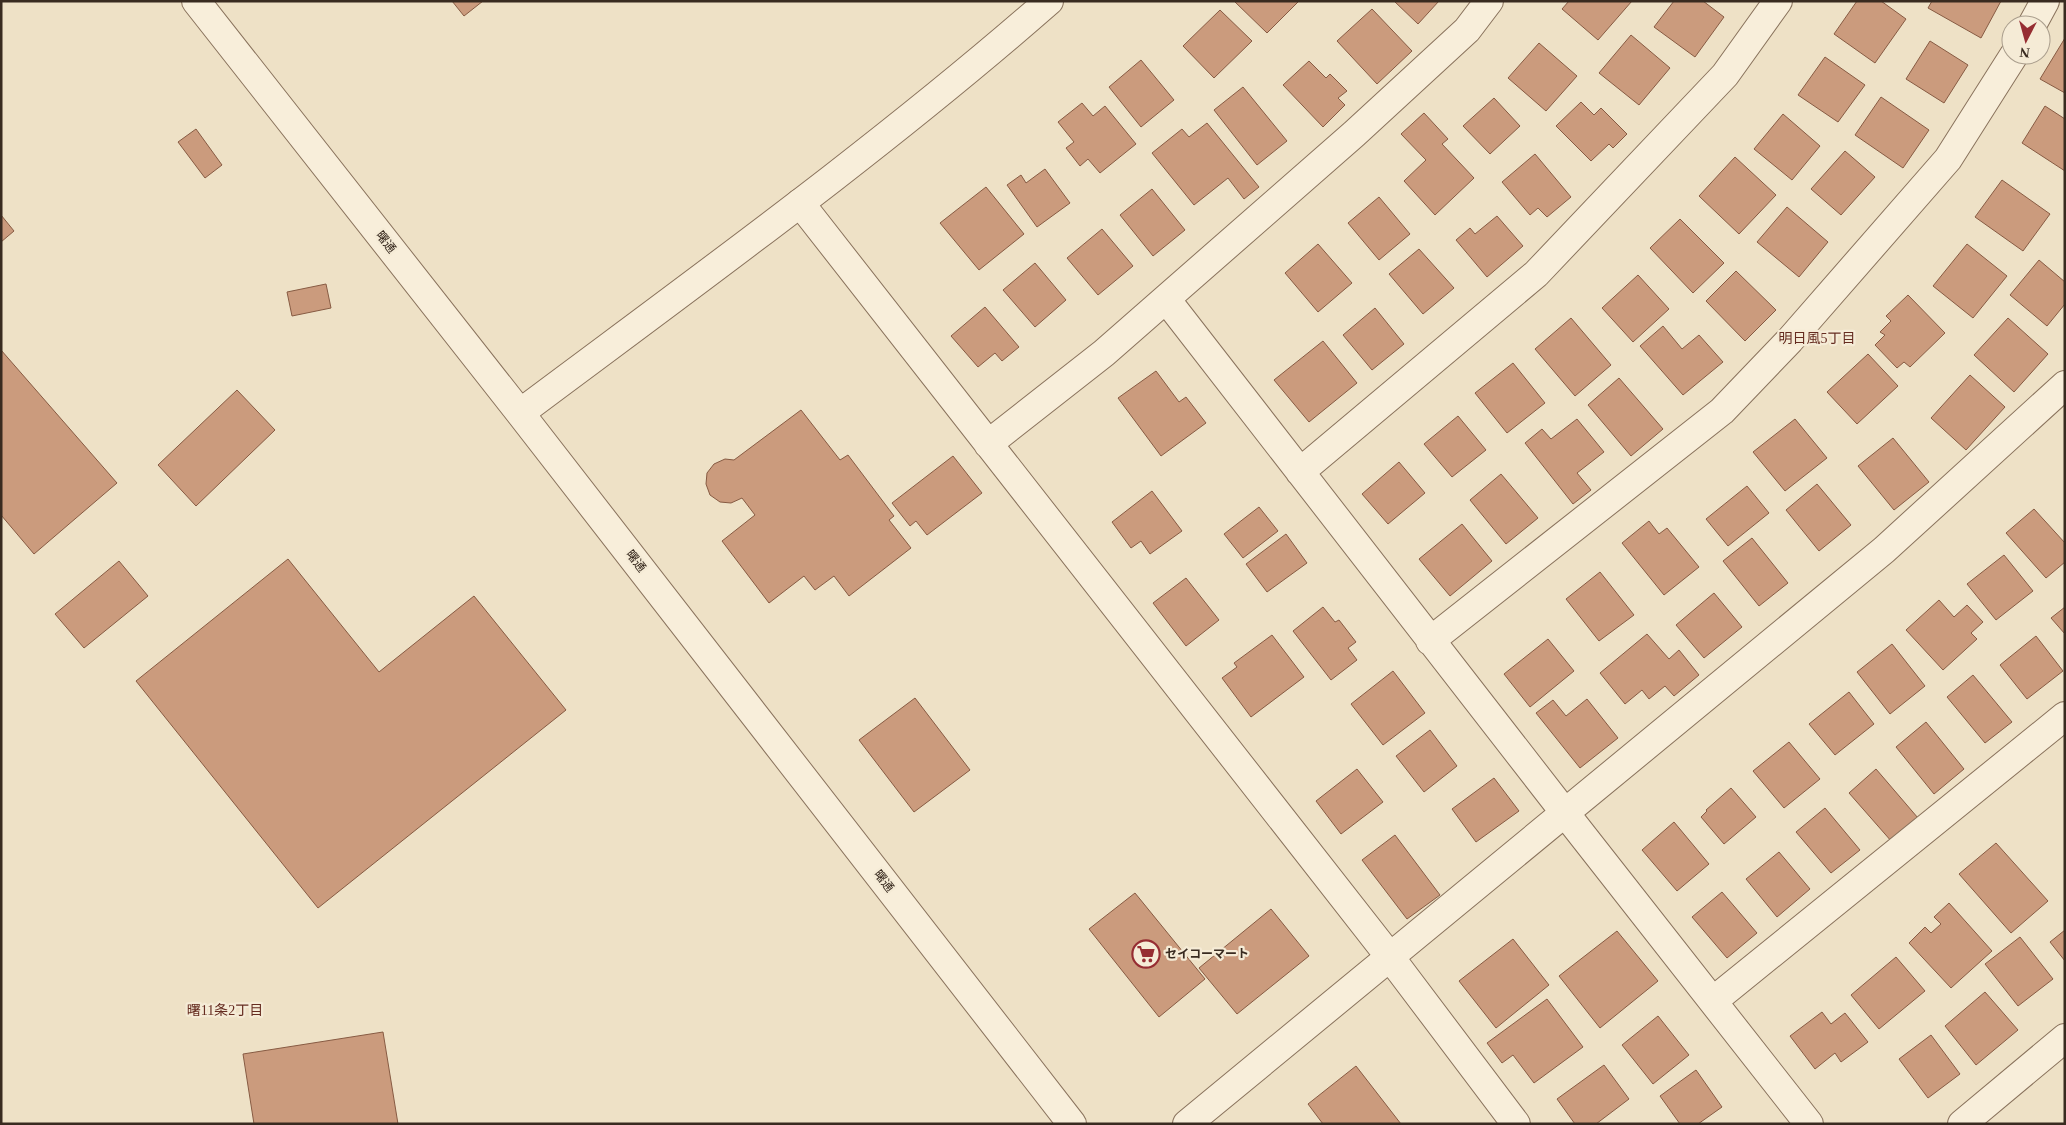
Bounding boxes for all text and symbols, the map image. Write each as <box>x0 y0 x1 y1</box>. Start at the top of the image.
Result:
north arrow <box>2001 15 2051 65</box>
text: N <box>2019 44 2031 60</box>
street label: 曙通 <box>373 228 399 256</box>
district label: 明日風5丁目 <box>1779 331 1856 346</box>
street label: 曙通 <box>623 547 649 575</box>
street label: 曙通 <box>871 867 897 895</box>
supermarket icon: セイコーマート <box>1131 939 1161 969</box>
place label: セイコーマート <box>1165 947 1249 961</box>
district label: 曙11条2丁目 <box>187 1003 263 1018</box>

